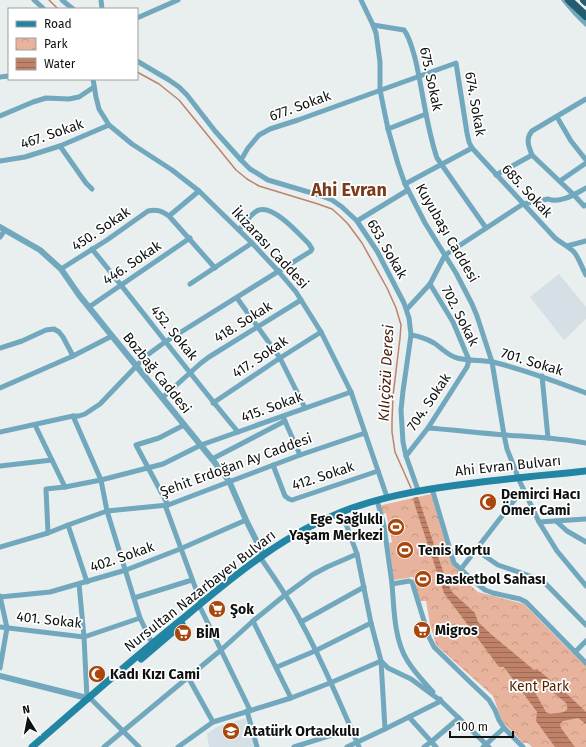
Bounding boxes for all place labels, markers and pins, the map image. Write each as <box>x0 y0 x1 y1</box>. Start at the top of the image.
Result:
place label: Demirci Hacı Ömer Cami <box>501 486 580 519</box>
mosque icon: Demirci Hacı Ömer Cami <box>478 492 498 512</box>
place label: Ege Sağlıklı Yaşam Merkezi <box>288 511 383 545</box>
sports icon: Ege Sağlıklı Yaşam Merkezi <box>386 517 406 537</box>
sports icon: Tenis Kortu <box>395 540 415 560</box>
place label: Tenis Kortu <box>418 542 490 559</box>
sports icon: Basketbol Sahası <box>413 569 433 589</box>
place label: Basketbol Sahası <box>436 571 546 588</box>
supermarket icon: Şok <box>207 599 227 619</box>
place label: Şok <box>230 601 254 619</box>
supermarket icon: Migros <box>412 620 432 640</box>
place label: Migros <box>435 622 478 639</box>
supermarket icon: BİM <box>173 623 193 643</box>
place label: BİM <box>196 624 220 642</box>
mosque icon: Kadı Kızı Cami <box>87 664 107 684</box>
place label: Kadı Kızı Cami <box>110 666 200 683</box>
school or university icon: Atatürk Ortaokulu <box>221 721 241 741</box>
place label: Atatürk Ortaokulu <box>243 723 359 740</box>

